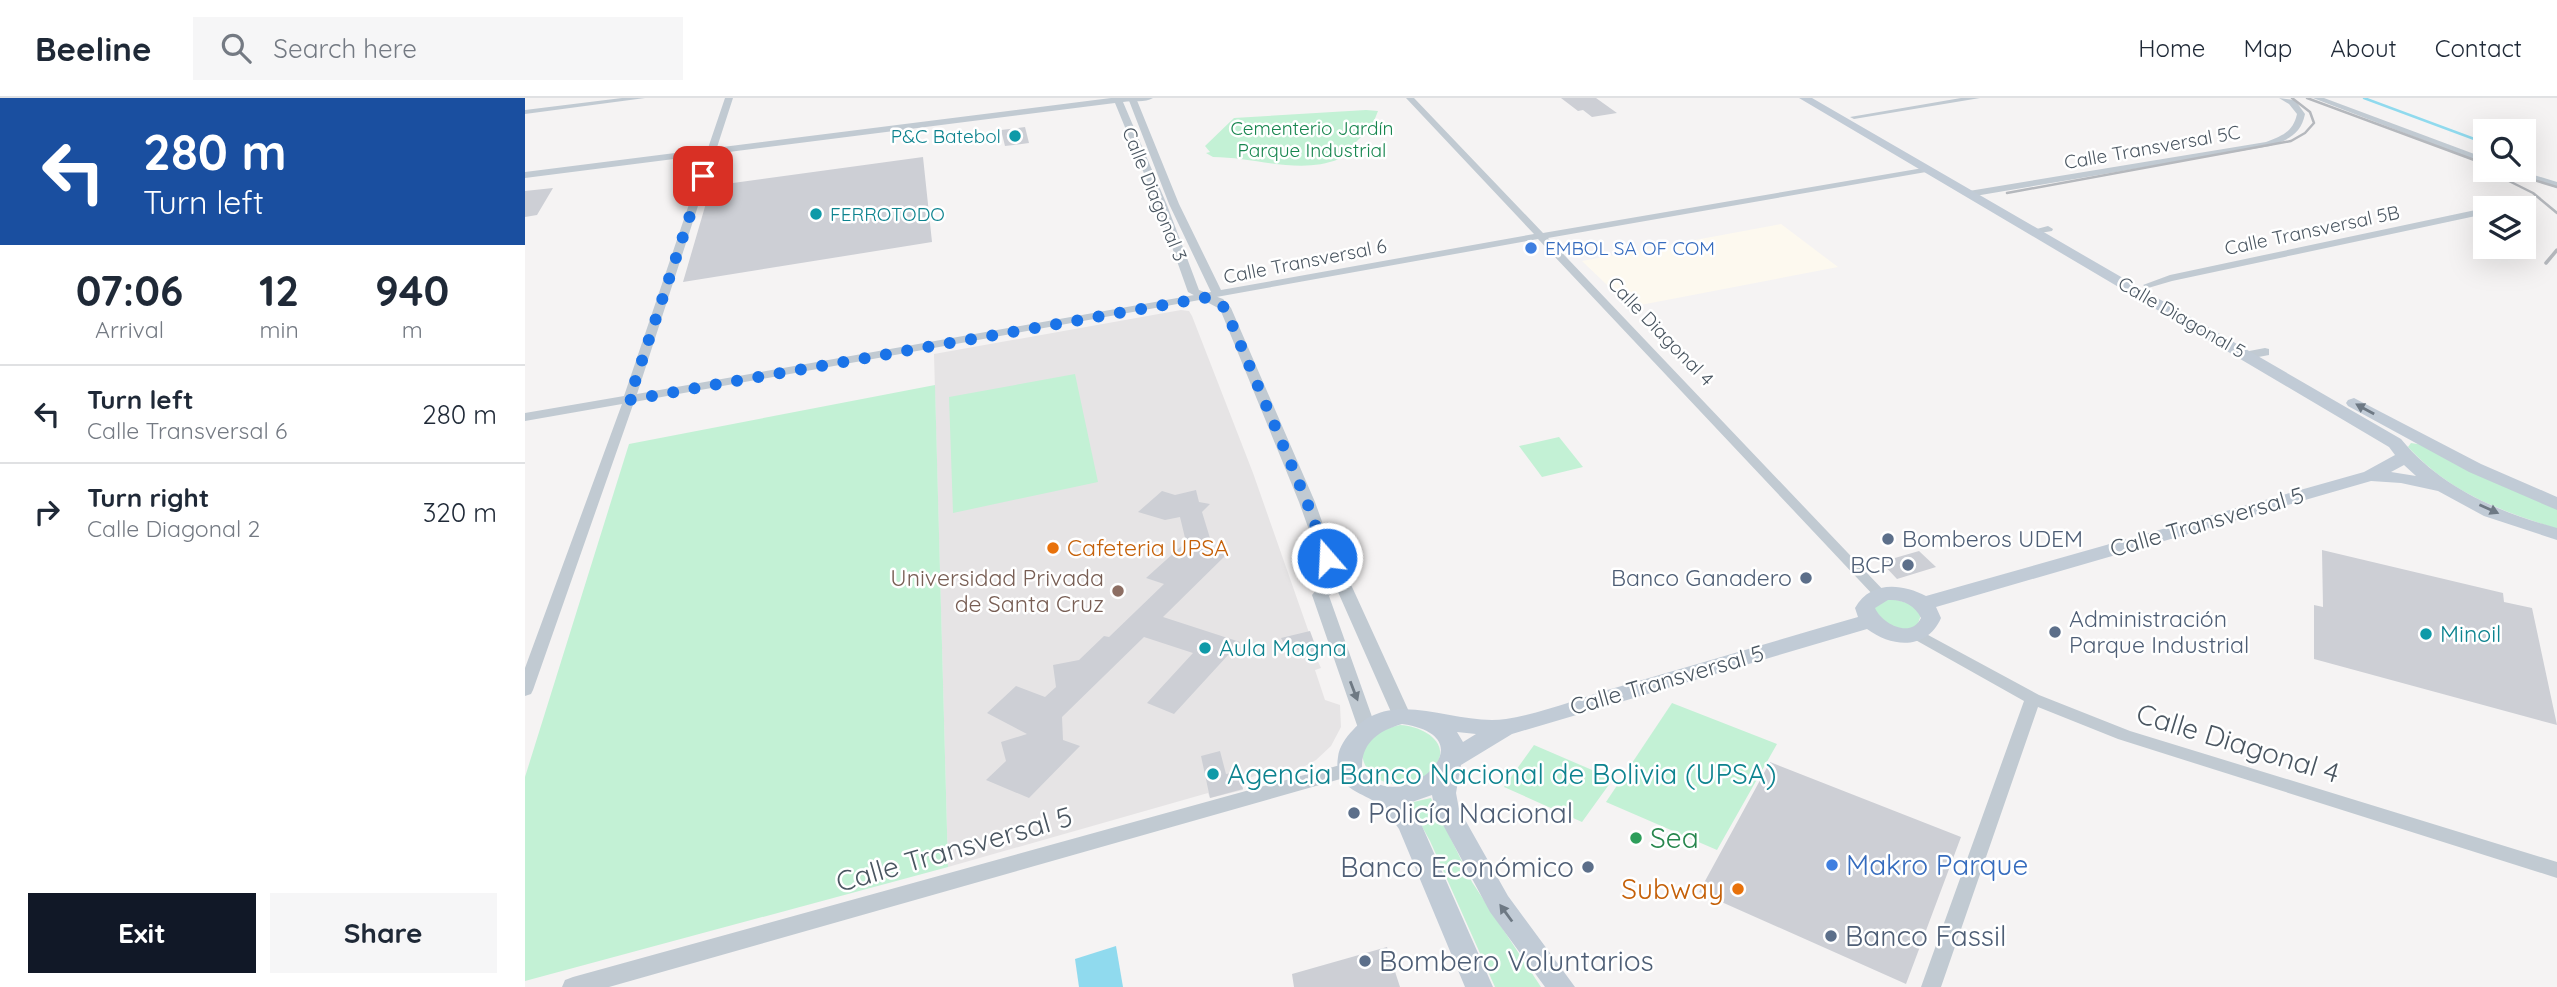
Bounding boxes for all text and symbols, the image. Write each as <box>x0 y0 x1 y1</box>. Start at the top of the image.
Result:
search box <box>193 17 683 80</box>
text: Beeline <box>35 28 151 69</box>
icon: search <box>217 29 255 67</box>
text: Search here <box>273 32 417 65</box>
text: Home <box>2138 33 2205 63</box>
text: Map <box>2243 33 2292 63</box>
text: About <box>2330 33 2397 63</box>
text: Contact <box>2435 33 2522 63</box>
park label: Cementerio Jardín Parque Industrial <box>1230 116 1394 162</box>
map controls <box>2473 119 2536 259</box>
button: search <box>2473 119 2536 182</box>
street label: Calle Transversal 5C <box>2062 120 2242 174</box>
text: 280 m <box>143 121 287 182</box>
street label: Calle Diagonal 3 <box>1117 123 1193 265</box>
place label: P&C Batebol <box>891 124 1001 148</box>
icon: left <box>28 126 119 217</box>
marker: P&C Batebol <box>1007 128 1023 144</box>
pin <box>673 146 733 206</box>
icon: arrive <box>684 157 722 195</box>
text: Turn left <box>143 182 264 222</box>
button: layers <box>2473 196 2536 259</box>
street label: Calle Transversal 5B <box>2222 200 2402 260</box>
place label: FERROTODO <box>830 202 945 226</box>
marker: FERROTODO <box>808 206 824 222</box>
street label: Calle Transversal 6 <box>1221 233 1389 289</box>
place label: EMBOL SA OF COM <box>1545 236 1715 260</box>
marker: EMBOL SA OF COM <box>1523 240 1539 256</box>
text: 07:06 <box>76 264 183 317</box>
text: 12 <box>259 264 299 317</box>
text: 940 <box>375 264 449 317</box>
street label: Calle Diagonal 4 <box>1603 271 1719 391</box>
street label: Calle Diagonal 5 <box>2114 271 2250 363</box>
text: Arrival <box>95 315 164 344</box>
text: min <box>260 315 299 344</box>
text: m <box>402 315 423 344</box>
text: Turn left <box>87 383 194 416</box>
icon: left <box>28 395 66 433</box>
text: 280 m <box>422 398 497 431</box>
one-way arrow <box>2355 403 2374 415</box>
text: Calle Transversal 6 <box>87 416 287 445</box>
street label: Calle Transversal 5 <box>2106 480 2307 563</box>
text: Turn right <box>87 481 209 514</box>
icon: right <box>28 493 66 531</box>
text: 320 m <box>423 496 497 529</box>
one-way arrow <box>2479 504 2500 515</box>
text: Calle Diagonal 2 <box>87 514 260 543</box>
position arrow <box>1290 521 1364 595</box>
place label: Bomberos UDEM <box>1902 524 2083 553</box>
marker: Bomberos UDEM <box>1880 531 1896 547</box>
place label: Cafeteria UPSA <box>1067 533 1229 562</box>
marker: Cafeteria UPSA <box>1045 540 1061 556</box>
place label: BCP <box>1850 550 1894 579</box>
marker: BCP <box>1900 557 1916 573</box>
place label: Universidad Privada de Santa Cruz <box>890 563 1104 618</box>
place label: Banco Ganadero <box>1611 563 1792 592</box>
marker: Banco Ganadero <box>1798 570 1814 586</box>
marker: Universidad Privada de Santa Cruz <box>1110 583 1126 599</box>
place label: Administración Parque Industrial <box>2069 604 2249 659</box>
place label: Minoil <box>2440 619 2501 648</box>
marker: Administración Parque Industrial <box>2047 624 2063 640</box>
marker: Minoil <box>2418 626 2434 642</box>
place label: Aula Magna <box>1219 633 1347 662</box>
street label: Calle Transversal 5 <box>1566 638 1767 721</box>
marker: Aula Magna <box>1197 640 1213 656</box>
one-way arrow <box>1348 681 1359 702</box>
street label: Calle Diagonal 4 <box>2133 695 2344 790</box>
place label: Agencia Banco Nacional de Bolivia (UPSA) <box>1227 756 1776 791</box>
marker: Agencia Banco Nacional de Bolivia (UPSA) <box>1205 766 1221 782</box>
place label: Policía Nacional <box>1368 795 1573 830</box>
street label: Calle Transversal 5 <box>832 798 1076 899</box>
marker: Policía Nacional <box>1346 805 1362 821</box>
place label: Sea <box>1650 820 1699 855</box>
marker: Sea <box>1628 830 1644 846</box>
place label: Makro Parque <box>1846 847 2028 882</box>
place label: Banco Económico <box>1340 849 1574 884</box>
marker: Makro Parque <box>1824 857 1840 873</box>
marker: Banco Económico <box>1580 859 1596 875</box>
place label: Subway <box>1621 871 1724 906</box>
marker: Subway <box>1730 881 1746 897</box>
button: Exit <box>28 893 256 973</box>
button: Share <box>270 893 497 973</box>
one-way arrow <box>1499 904 1513 922</box>
place label: Banco Fassil <box>1845 918 2006 953</box>
marker: Banco Fassil <box>1823 928 1839 944</box>
place label: Bombero Voluntarios <box>1379 943 1654 978</box>
marker: Bombero Voluntarios <box>1357 953 1373 969</box>

